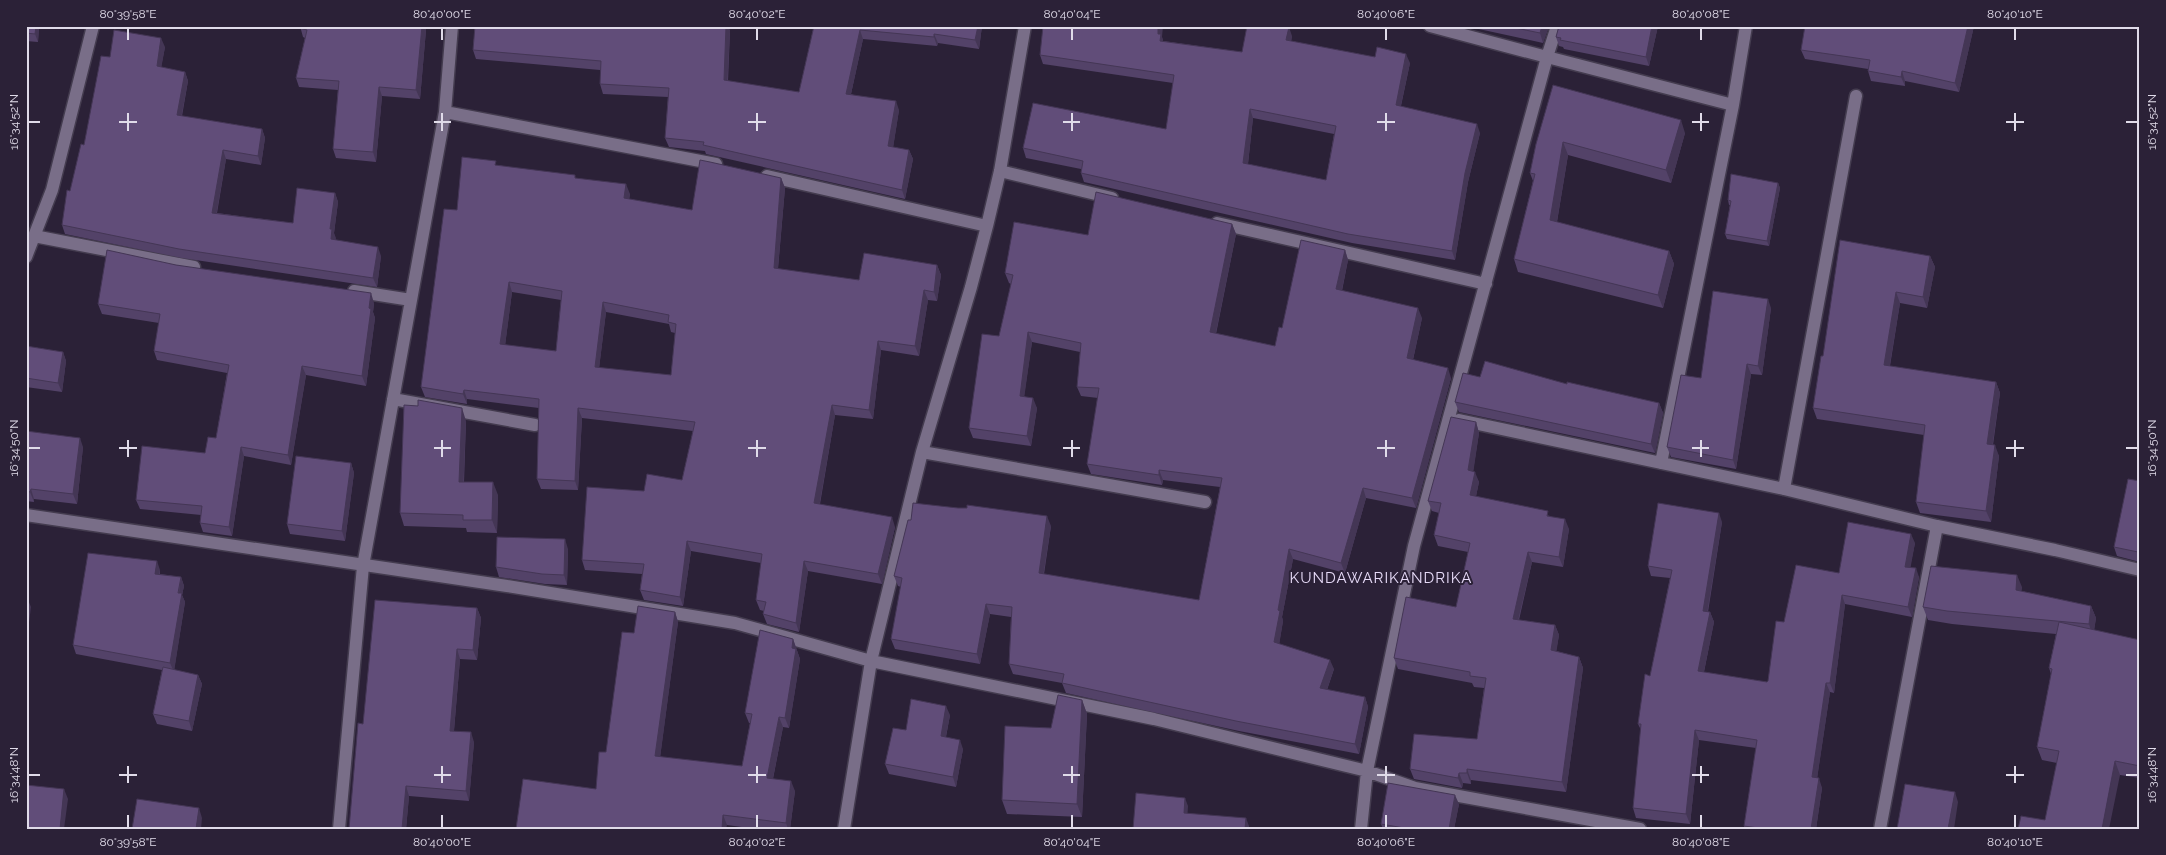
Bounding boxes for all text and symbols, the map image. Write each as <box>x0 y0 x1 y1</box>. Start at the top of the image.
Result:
text: 80°39'58"E <box>99 7 157 21</box>
text: 80°40'00"E <box>413 7 471 21</box>
text: 80°40'02"E <box>729 7 785 21</box>
text: 80°40'04"E <box>1043 7 1101 21</box>
text: 80°40'06"E <box>1357 7 1415 21</box>
text: 80°40'08"E <box>1672 7 1730 21</box>
text: 80°40'10"E <box>1987 7 2043 21</box>
text: 16°34'52"N <box>7 94 21 150</box>
text: 16°34'52"N <box>2145 94 2159 150</box>
text: 16°34'50"N <box>7 419 21 477</box>
text: 16°34'50"N <box>2145 419 2159 477</box>
district label: KUNDAWARIKANDRIKA <box>1290 569 1473 587</box>
text: 16°34'48"N <box>7 747 21 803</box>
text: 16°34'48"N <box>2145 747 2159 803</box>
text: 80°39'58"E <box>99 835 157 849</box>
text: 80°40'00"E <box>413 835 471 849</box>
text: 80°40'02"E <box>729 835 785 849</box>
text: 80°40'04"E <box>1043 835 1101 849</box>
text: 80°40'06"E <box>1357 835 1415 849</box>
text: 80°40'08"E <box>1672 835 1730 849</box>
text: 80°40'10"E <box>1987 835 2043 849</box>

